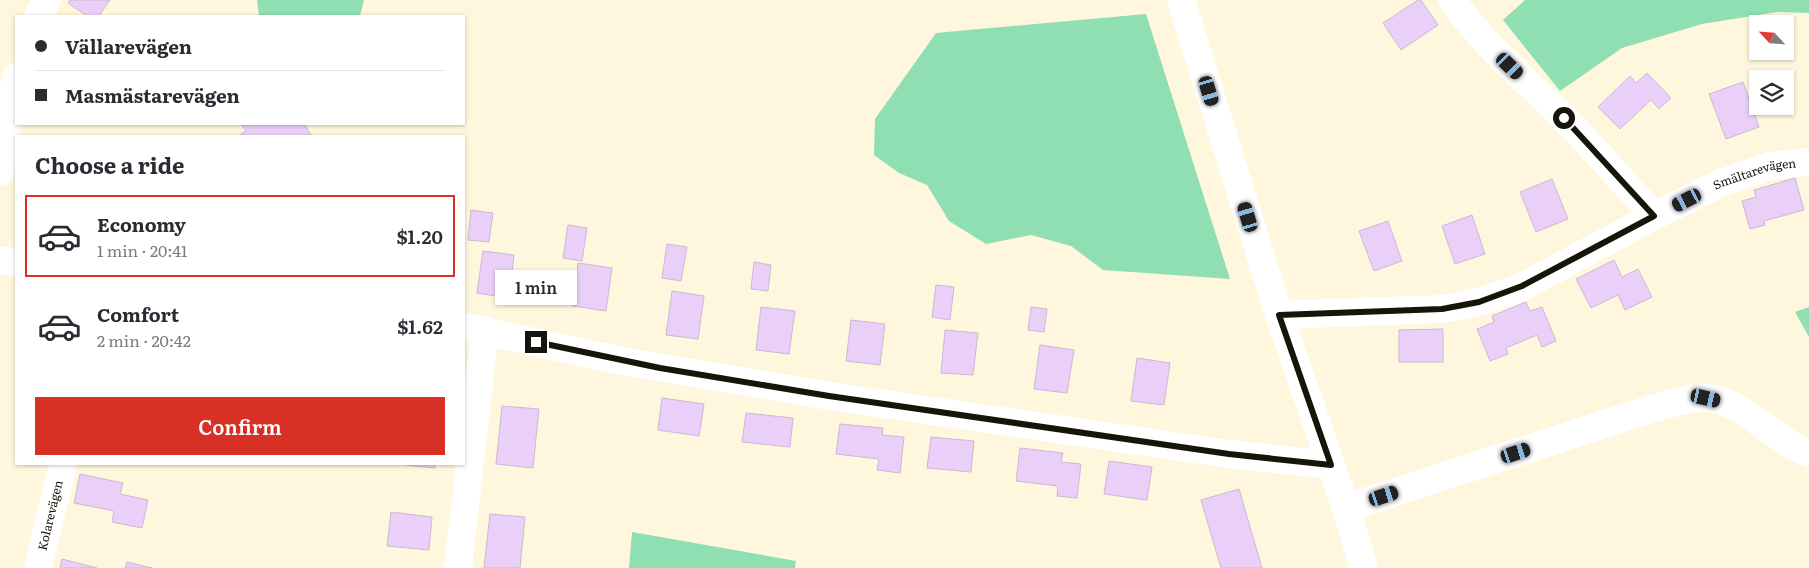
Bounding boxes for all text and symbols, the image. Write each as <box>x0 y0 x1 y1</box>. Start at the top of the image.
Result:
north arrow <box>1749 15 1794 60</box>
map controls <box>1749 15 1794 115</box>
text: Vällarevägen <box>65 32 192 60</box>
car <box>1494 50 1526 82</box>
button: layers <box>1749 70 1794 115</box>
car <box>1197 74 1220 108</box>
text: Masmästarevägen <box>65 81 240 109</box>
route start <box>1553 107 1575 129</box>
text: Choose a ride <box>35 148 184 181</box>
street label: Smältarevägen <box>1710 153 1797 194</box>
car <box>1670 187 1703 213</box>
car <box>1236 200 1259 234</box>
text: Economy <box>97 210 186 238</box>
icon: car <box>37 214 82 259</box>
text: $1.20 <box>396 222 443 250</box>
text: 1 min · 20:41 <box>97 238 188 262</box>
callout: 1 min <box>495 270 577 304</box>
text: 1 min <box>515 275 557 299</box>
text: Comfort <box>97 300 179 328</box>
icon: car <box>37 304 82 349</box>
text: $1.62 <box>397 312 443 340</box>
text: 2 min · 20:42 <box>97 328 191 352</box>
route end <box>525 331 547 353</box>
car <box>1689 387 1722 409</box>
button: Confirm <box>35 397 445 455</box>
car <box>1499 441 1532 465</box>
street label: Kolarevägen <box>33 478 67 552</box>
car <box>1367 484 1400 508</box>

